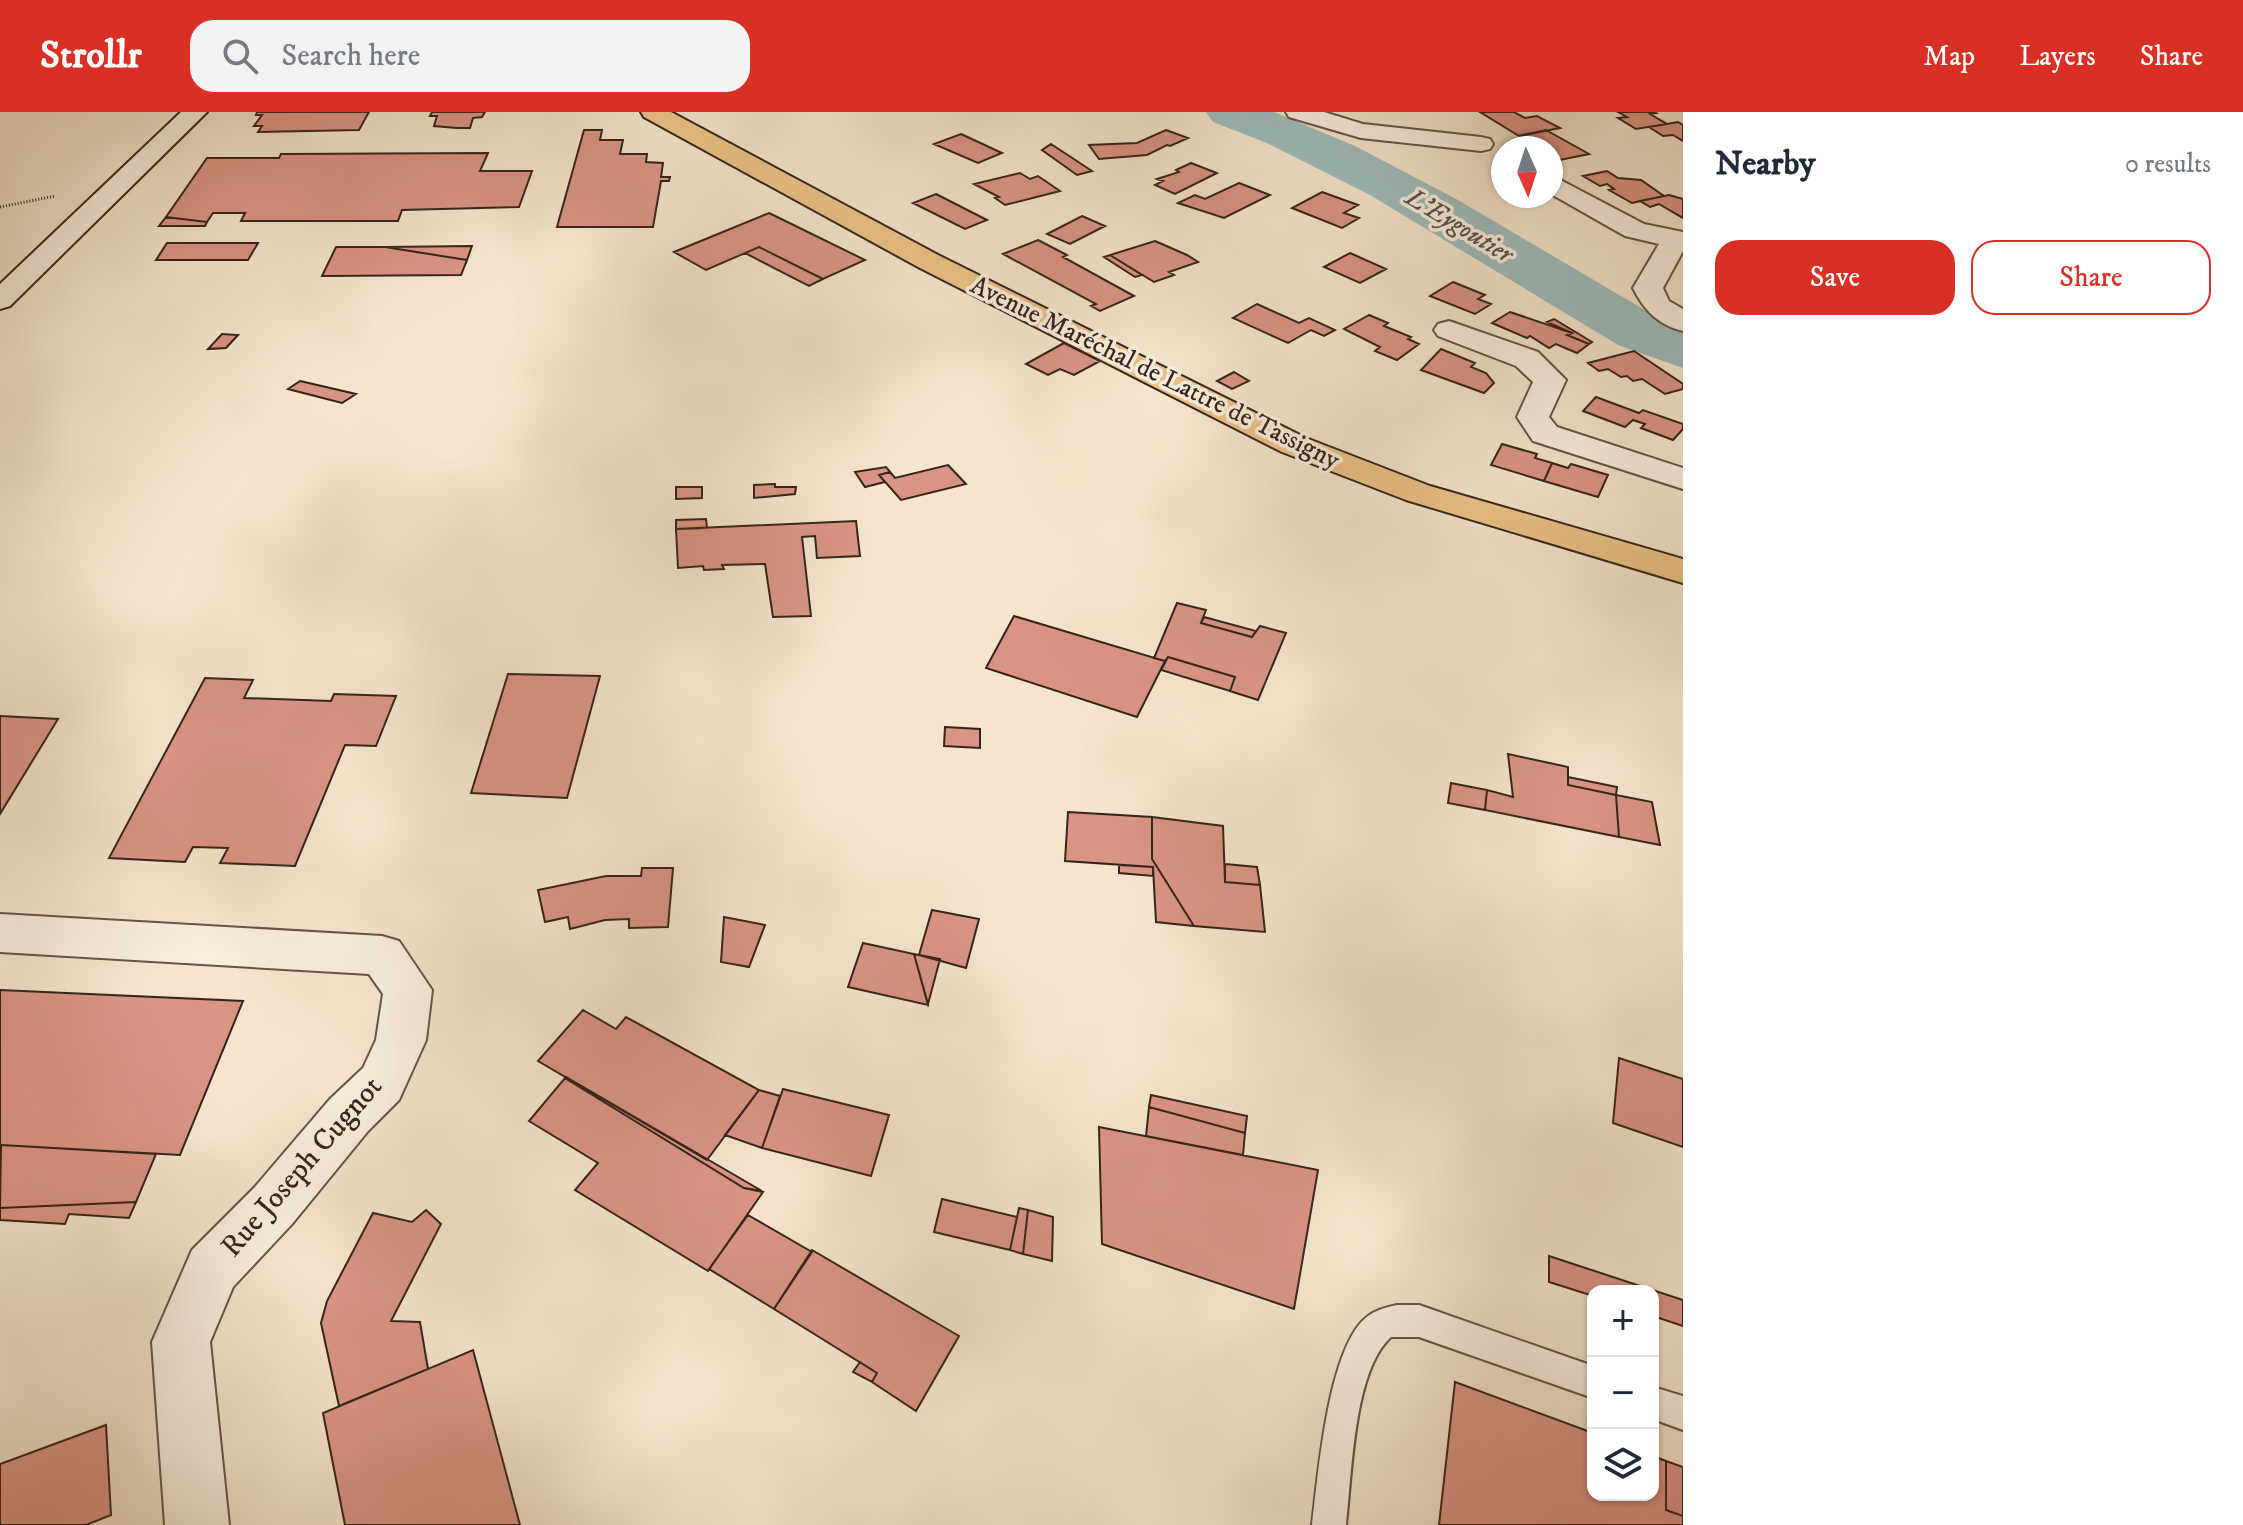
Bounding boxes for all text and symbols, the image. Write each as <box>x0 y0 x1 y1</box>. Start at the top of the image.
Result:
search box <box>190 20 750 92</box>
text: Strollr <box>40 32 142 80</box>
icon: search <box>218 34 262 78</box>
text: Search here <box>282 38 420 75</box>
text: Map <box>1924 39 1975 74</box>
text: Layers <box>2019 39 2096 74</box>
text: Share <box>2140 39 2203 74</box>
north arrow <box>1491 136 1563 208</box>
text: Nearby <box>1715 143 1816 185</box>
text: 0 results <box>2125 148 2211 181</box>
water label: L'Eygoutier <box>1398 180 1520 272</box>
button: Save <box>1715 240 1955 315</box>
button: Share <box>1971 240 2211 315</box>
street label: Avenue Maréchal de Lattre de Tassigny <box>965 269 1346 477</box>
street label: Rue Joseph Cugnot <box>213 1069 391 1265</box>
map controls <box>1587 1285 1659 1501</box>
button: + <box>1587 1285 1659 1357</box>
button: − <box>1587 1357 1659 1429</box>
button: layers <box>1587 1429 1659 1501</box>

